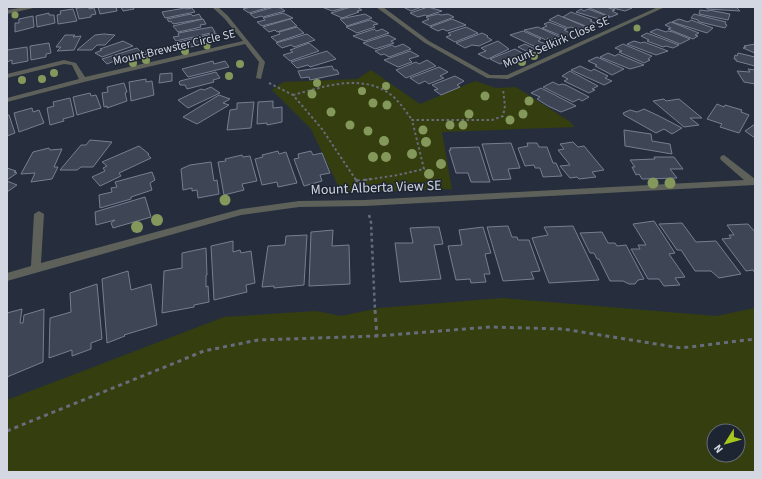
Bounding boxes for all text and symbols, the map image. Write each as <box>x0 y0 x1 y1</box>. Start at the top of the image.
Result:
street label: Mount Selkirk Close SE <box>500 12 612 73</box>
street label: Mount Brewster Circle SE <box>111 25 237 70</box>
street label: Mount Alberta View SE <box>310 176 442 200</box>
north arrow <box>706 423 746 463</box>
text: N <box>710 441 727 456</box>

